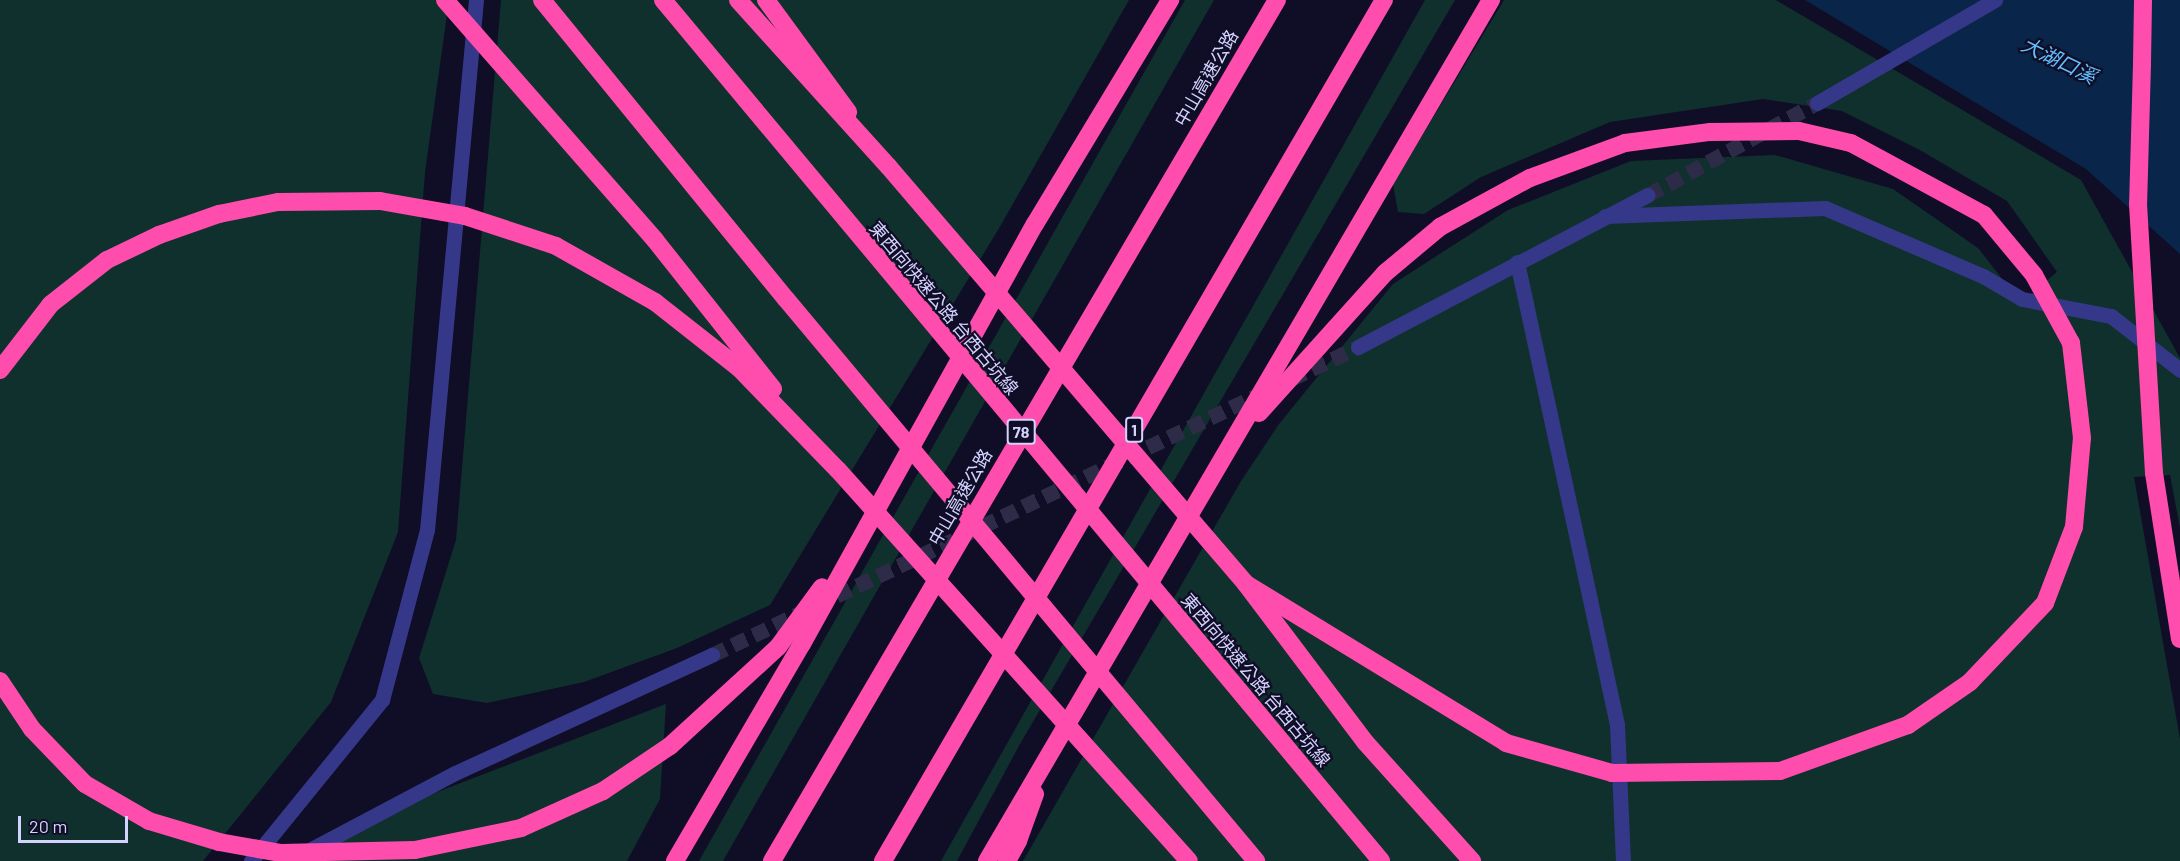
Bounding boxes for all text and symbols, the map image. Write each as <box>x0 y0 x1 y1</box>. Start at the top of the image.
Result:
street label: 中山高速公路 <box>1170 26 1242 130</box>
water label: 大湖口溪 <box>2018 32 2100 88</box>
street label: 東西向快速公路 台西古坑線 <box>865 217 1023 399</box>
road number: 1 <box>1125 417 1143 443</box>
road number: 78 <box>1006 419 1036 445</box>
street label: 中山高速公路 <box>924 445 996 549</box>
street label: 東西向快速公路 台西古坑線 <box>1177 589 1335 771</box>
scale bar <box>21 804 130 842</box>
text: 20 m <box>29 815 67 837</box>

